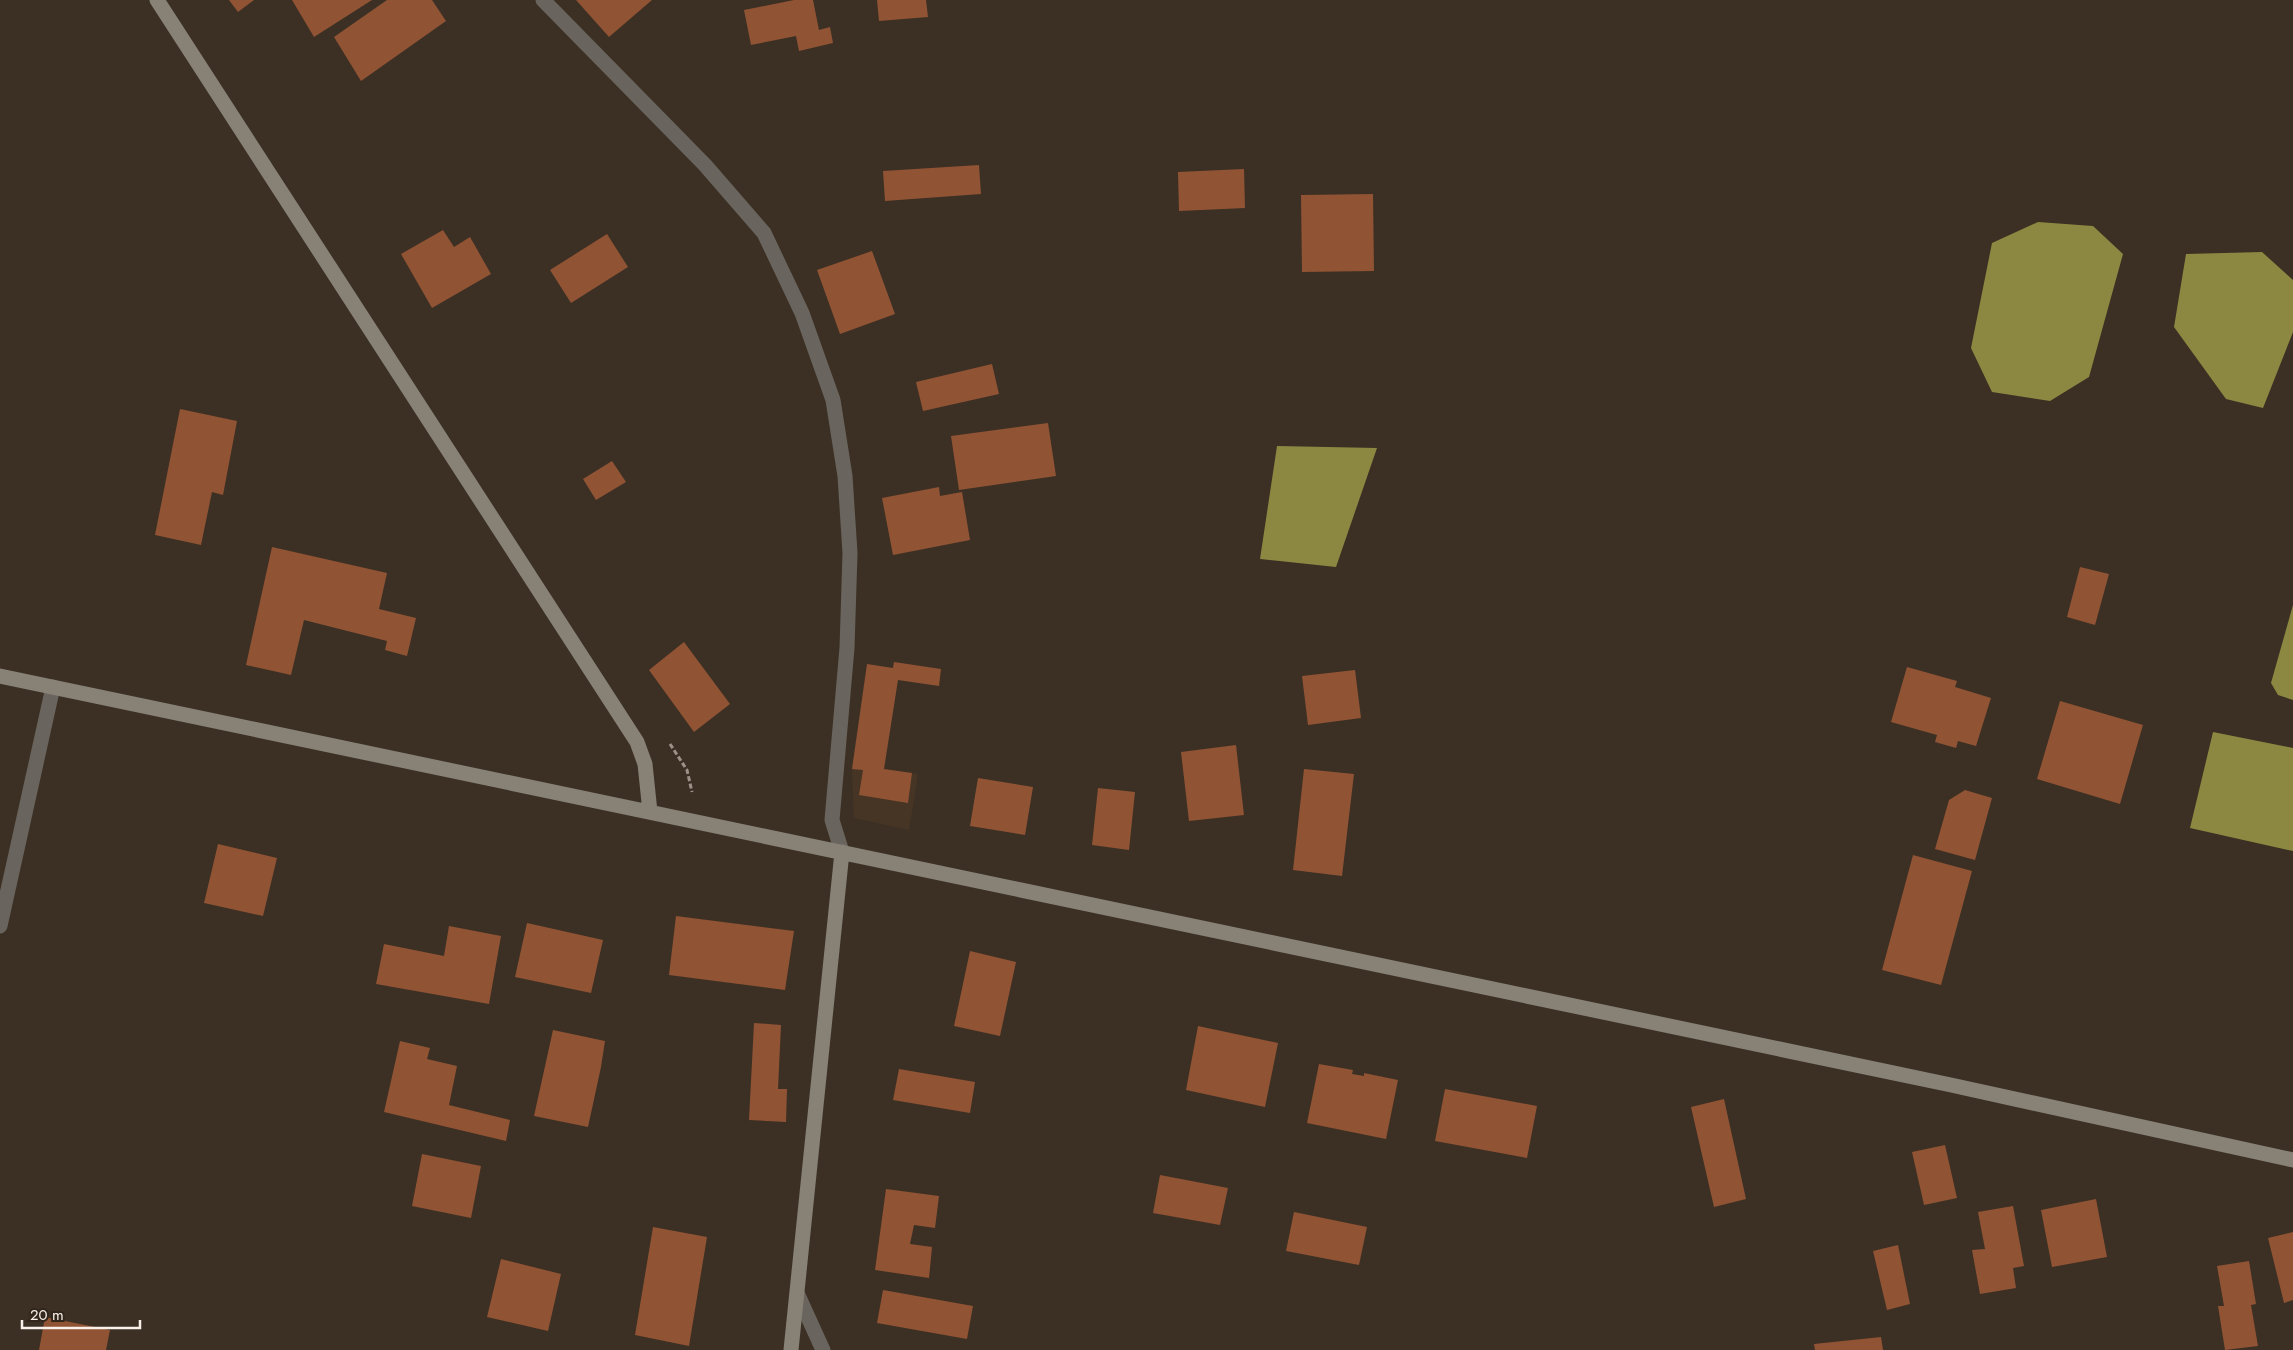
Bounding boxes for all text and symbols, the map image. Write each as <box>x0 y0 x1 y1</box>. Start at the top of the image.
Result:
scale bar <box>22 1298 140 1330</box>
text: 20 m <box>30 1304 64 1326</box>

